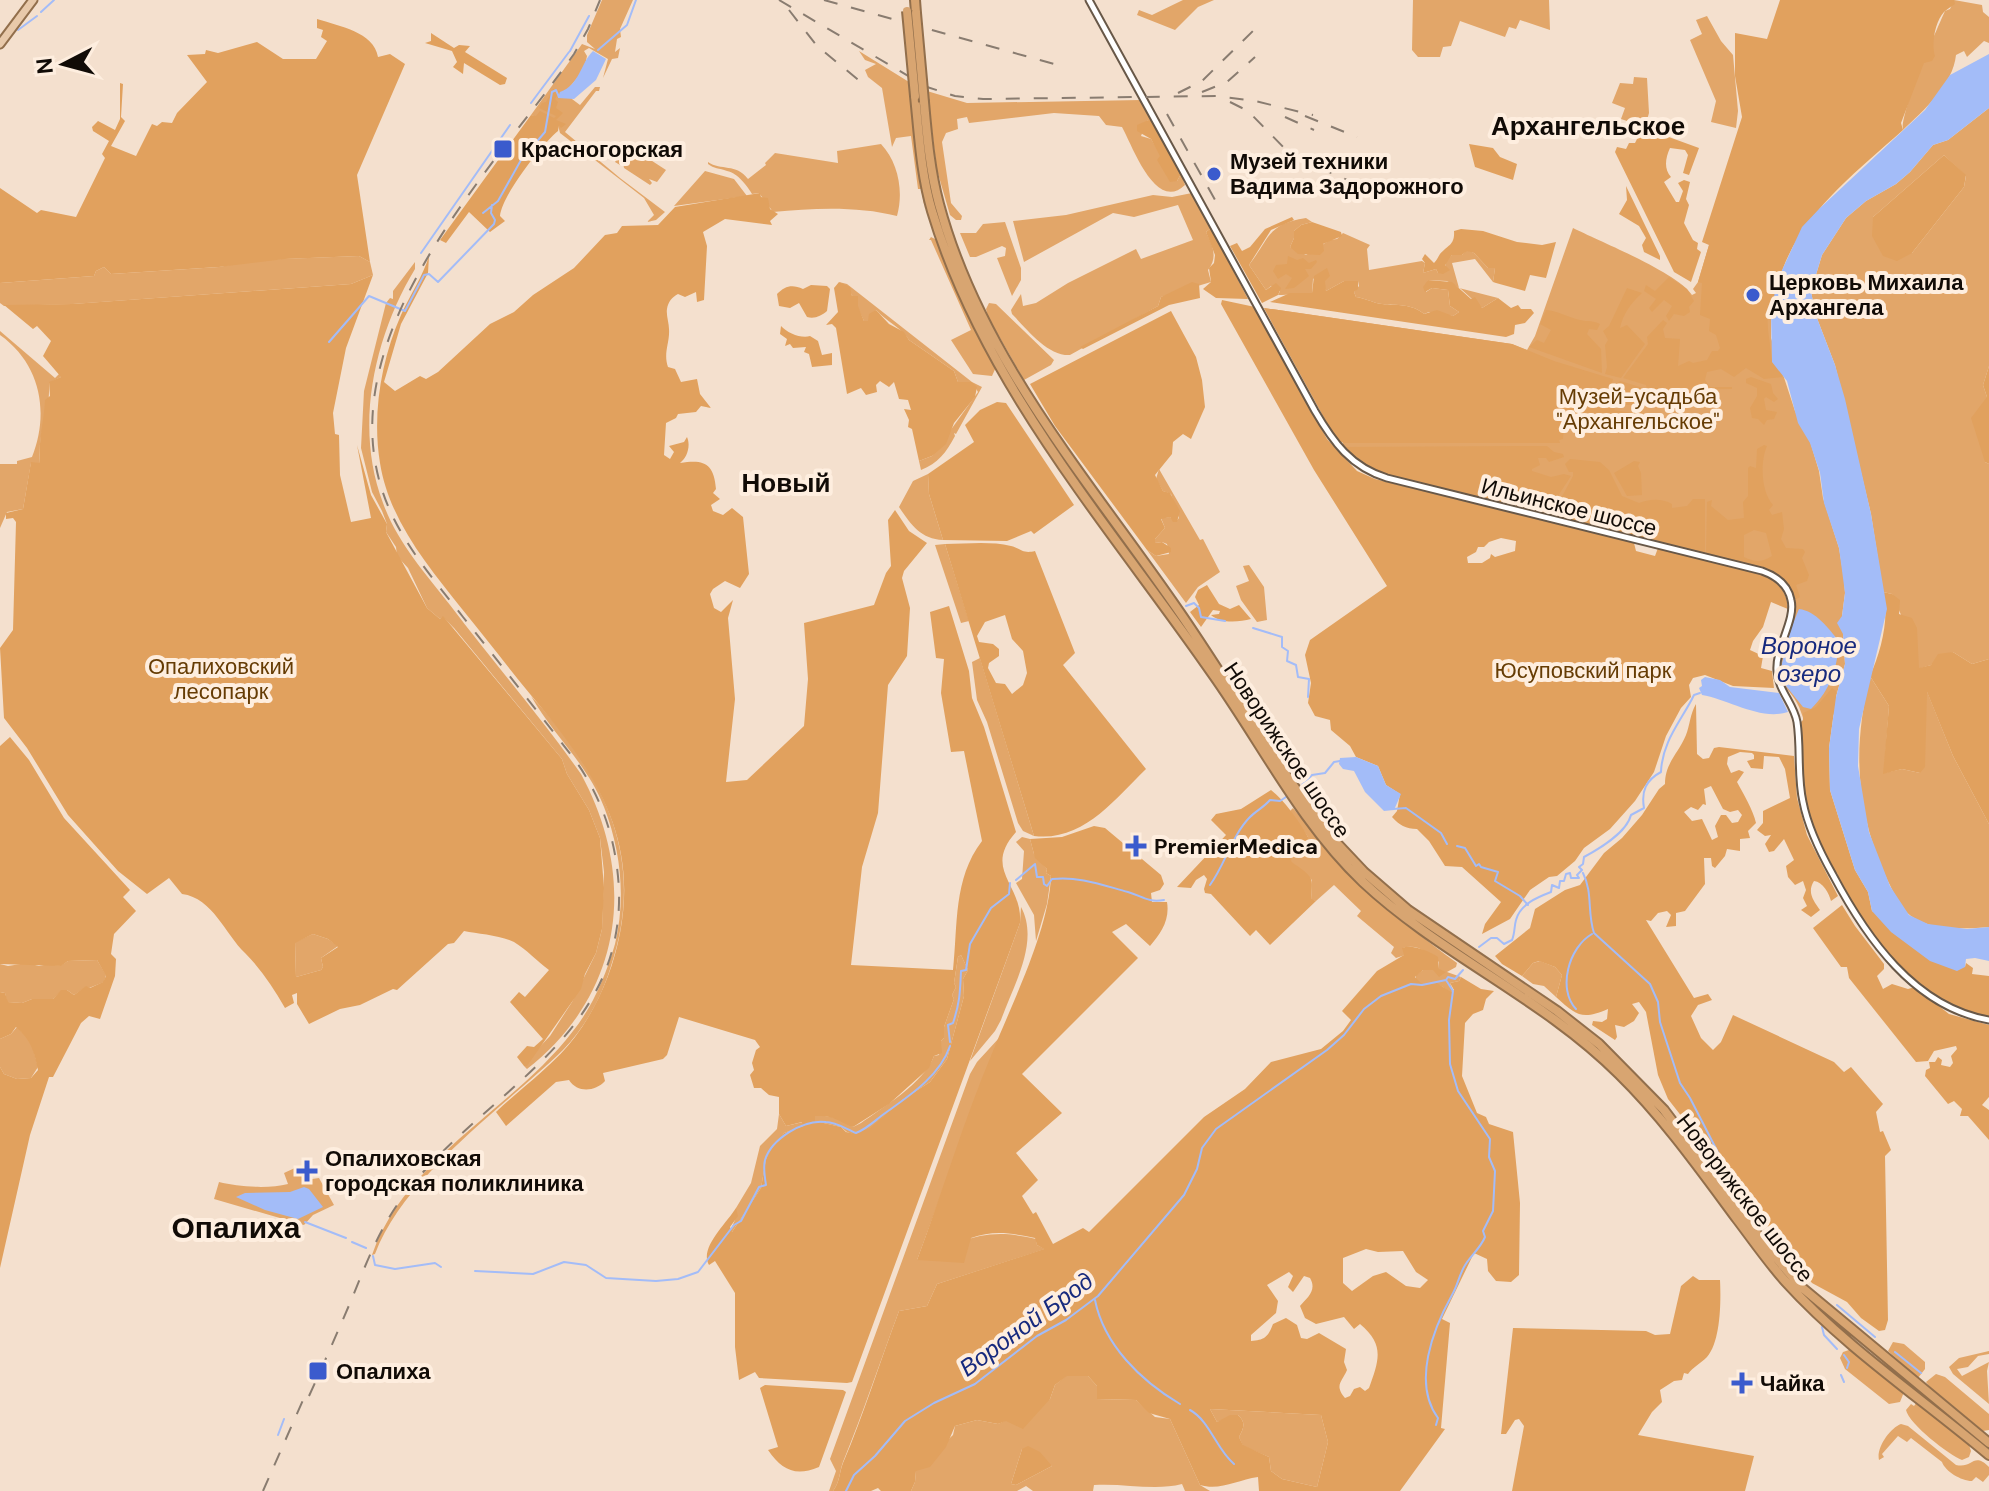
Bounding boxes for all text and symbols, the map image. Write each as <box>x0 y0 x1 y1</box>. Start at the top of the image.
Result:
north arrow <box>24 24 104 104</box>
text: N <box>29 57 60 76</box>
district label: Архангельское <box>1491 109 1685 143</box>
place label: Красногорская <box>521 135 683 164</box>
marker: Красногорская <box>492 138 514 160</box>
place label: Музей техники Вадима Задорожного <box>1230 147 1464 201</box>
marker: Музей техники Вадима Задорожного <box>1205 165 1223 183</box>
place label: Церковь Михаила Архангела <box>1769 268 1964 322</box>
marker: Церковь Михаила Архангела <box>1744 286 1762 304</box>
park label: Музей-усадьба "Архангельское" <box>1556 382 1720 436</box>
district label: Новый <box>742 466 830 500</box>
street label: Ильинское шоссе <box>1478 471 1660 543</box>
water label: Вороное озеро <box>1761 630 1857 689</box>
park label: Опалиховский лесопарк <box>148 652 294 706</box>
street label: Новорижское шоссе <box>1217 656 1357 844</box>
park label: Юсуповский парк <box>1495 656 1672 685</box>
place label: PremierMedica <box>1154 832 1318 861</box>
marker: PremierMedica <box>1125 835 1147 857</box>
street label: Новорижское шоссе <box>1670 1108 1820 1288</box>
place label: Опалиховская городская поликлиника <box>325 1144 584 1198</box>
marker: Опалиховская городская поликлиника <box>296 1160 318 1182</box>
district label: Опалиха <box>171 1208 301 1247</box>
water label: Вороной Брод <box>953 1265 1099 1383</box>
place label: Опалиха <box>336 1357 431 1386</box>
marker: Опалиха <box>307 1360 329 1382</box>
place label: Чайка <box>1760 1369 1825 1398</box>
marker: Чайка <box>1731 1372 1753 1394</box>

